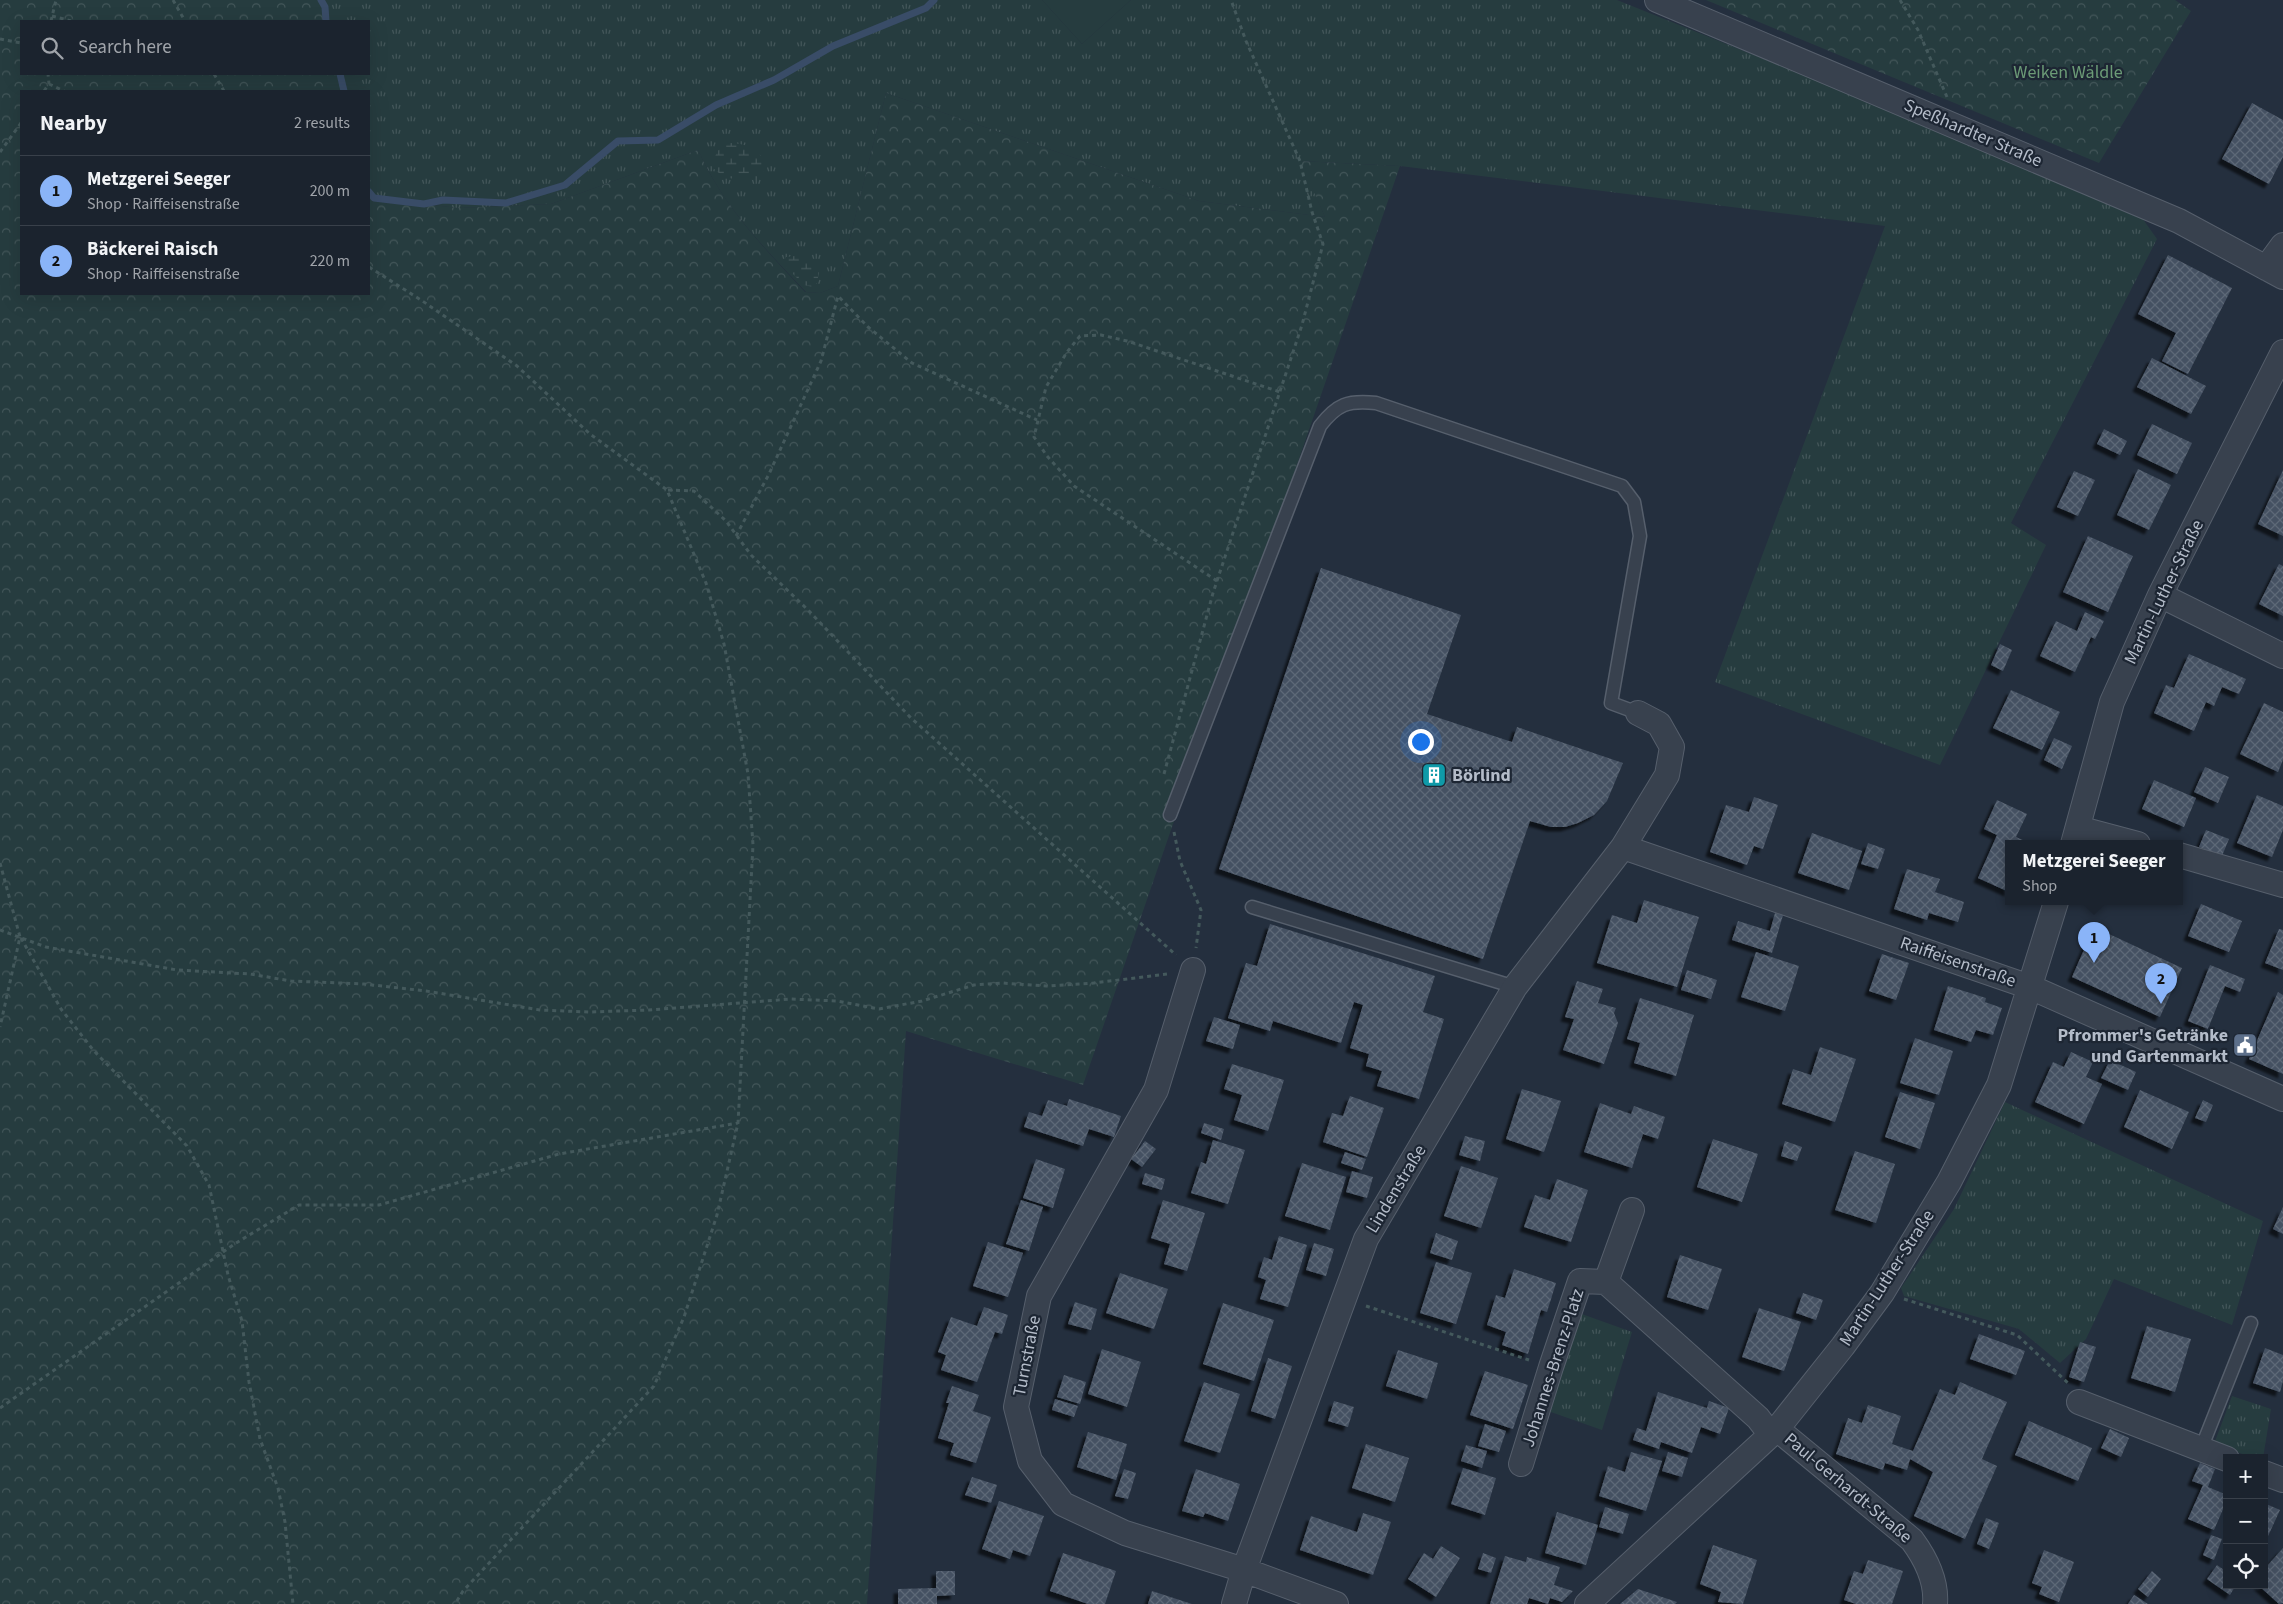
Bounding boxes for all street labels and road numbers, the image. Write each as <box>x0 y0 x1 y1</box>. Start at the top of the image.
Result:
street label: Speßhardter Straße <box>1900 93 2046 173</box>
street label: Martin-Luther-Straße <box>2118 515 2210 669</box>
street label: Raiffeisenstraße <box>1897 930 2019 994</box>
street label: Lindenstraße <box>1360 1140 1432 1238</box>
street label: Martin-Luther-Straße <box>1833 1205 1941 1351</box>
street label: Johannes-Brenz-Platz <box>1516 1285 1590 1450</box>
street label: Turnstraße <box>1007 1313 1047 1399</box>
street label: Paul-Gerhardt-Straße <box>1779 1427 1917 1549</box>

